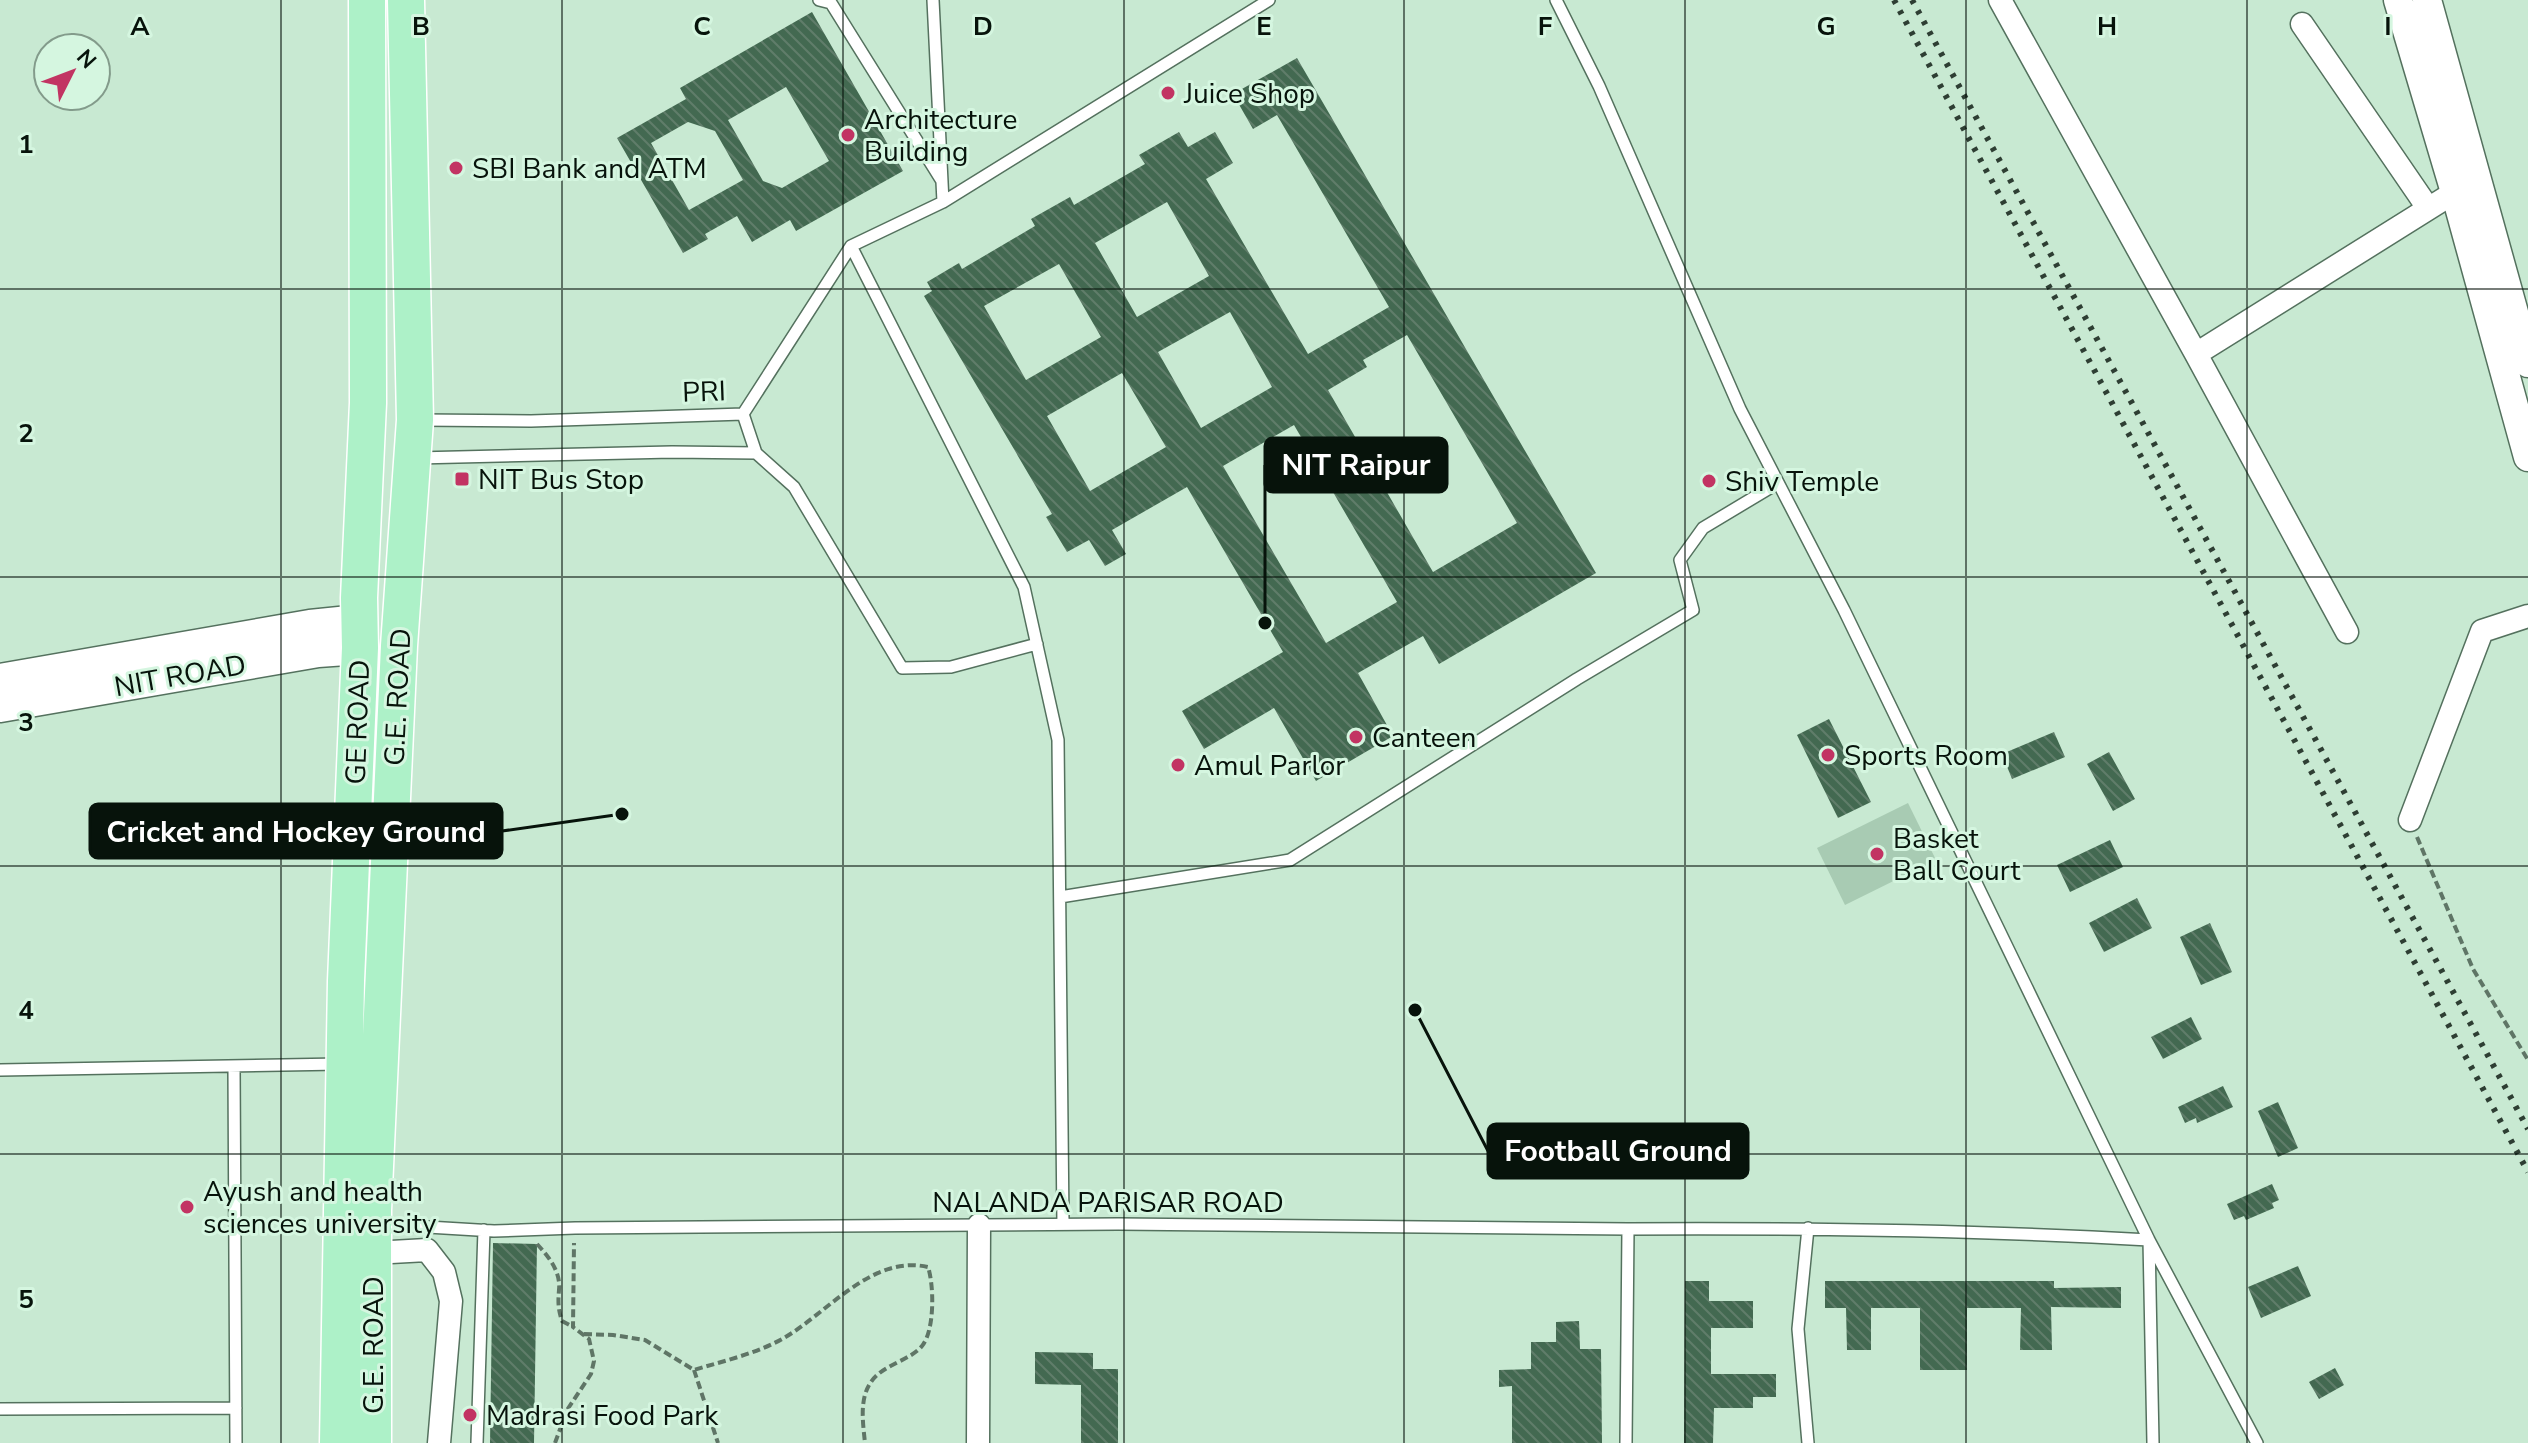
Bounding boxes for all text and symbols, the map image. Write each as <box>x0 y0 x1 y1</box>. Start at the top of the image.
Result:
text: A <box>130 9 150 44</box>
text: B <box>412 9 430 44</box>
text: C <box>693 9 711 44</box>
text: D <box>973 9 993 44</box>
text: E <box>1256 9 1272 44</box>
text: F <box>1538 9 1552 44</box>
text: G <box>1816 9 1836 44</box>
text: H <box>2097 9 2117 44</box>
text: I <box>2384 9 2392 44</box>
north arrow <box>32 32 112 112</box>
text: N <box>69 43 103 75</box>
place label: Juice Shop <box>1183 75 1315 113</box>
marker: Juice Shop <box>1159 84 1177 102</box>
place label: Architecture Building <box>864 101 1017 171</box>
marker: Architecture Building <box>839 126 857 144</box>
text: 1 <box>18 127 34 162</box>
place label: SBI Bank and ATM <box>472 150 707 188</box>
marker: SBI Bank and ATM <box>447 159 465 177</box>
street label: PRI <box>682 372 726 412</box>
text: 2 <box>18 416 34 451</box>
callout: NIT Raipur <box>1265 438 1447 492</box>
text: NIT Raipur <box>1281 445 1431 486</box>
place label: NIT Bus Stop <box>478 461 644 499</box>
place label: Shiv Temple <box>1725 463 1879 501</box>
marker: NIT Bus Stop <box>453 470 471 488</box>
marker: Shiv Temple <box>1700 472 1718 490</box>
street label: G.E. ROAD <box>375 627 421 767</box>
street label: NIT ROAD <box>111 646 249 706</box>
street label: GE ROAD <box>337 659 379 785</box>
text: 3 <box>18 705 34 740</box>
place label: Canteen <box>1372 719 1477 757</box>
marker: Canteen <box>1347 728 1365 746</box>
place label: Sports Room <box>1844 737 2008 775</box>
marker: Sports Room <box>1819 746 1837 764</box>
place label: Amul Parlor <box>1194 747 1345 785</box>
marker: Amul Parlor <box>1169 756 1187 774</box>
callout: Cricket and Hockey Ground <box>90 804 502 858</box>
text: Cricket and Hockey Ground <box>106 812 486 853</box>
place label: Basket Ball Court <box>1893 820 2020 890</box>
marker: Basket Ball Court <box>1868 845 1886 863</box>
text: 4 <box>18 993 34 1028</box>
callout: Football Ground <box>1488 1124 1748 1178</box>
text: Football Ground <box>1504 1131 1732 1172</box>
place label: Ayush and health sciences university <box>203 1173 437 1243</box>
street label: NALANDA PARISAR ROAD <box>932 1184 1284 1222</box>
marker: Ayush and health sciences university <box>178 1198 196 1216</box>
street label: G.E. ROAD <box>355 1276 393 1414</box>
text: 5 <box>18 1282 34 1317</box>
place label: Madrasi Food Park <box>486 1397 719 1435</box>
marker: Madrasi Food Park <box>461 1406 479 1424</box>

